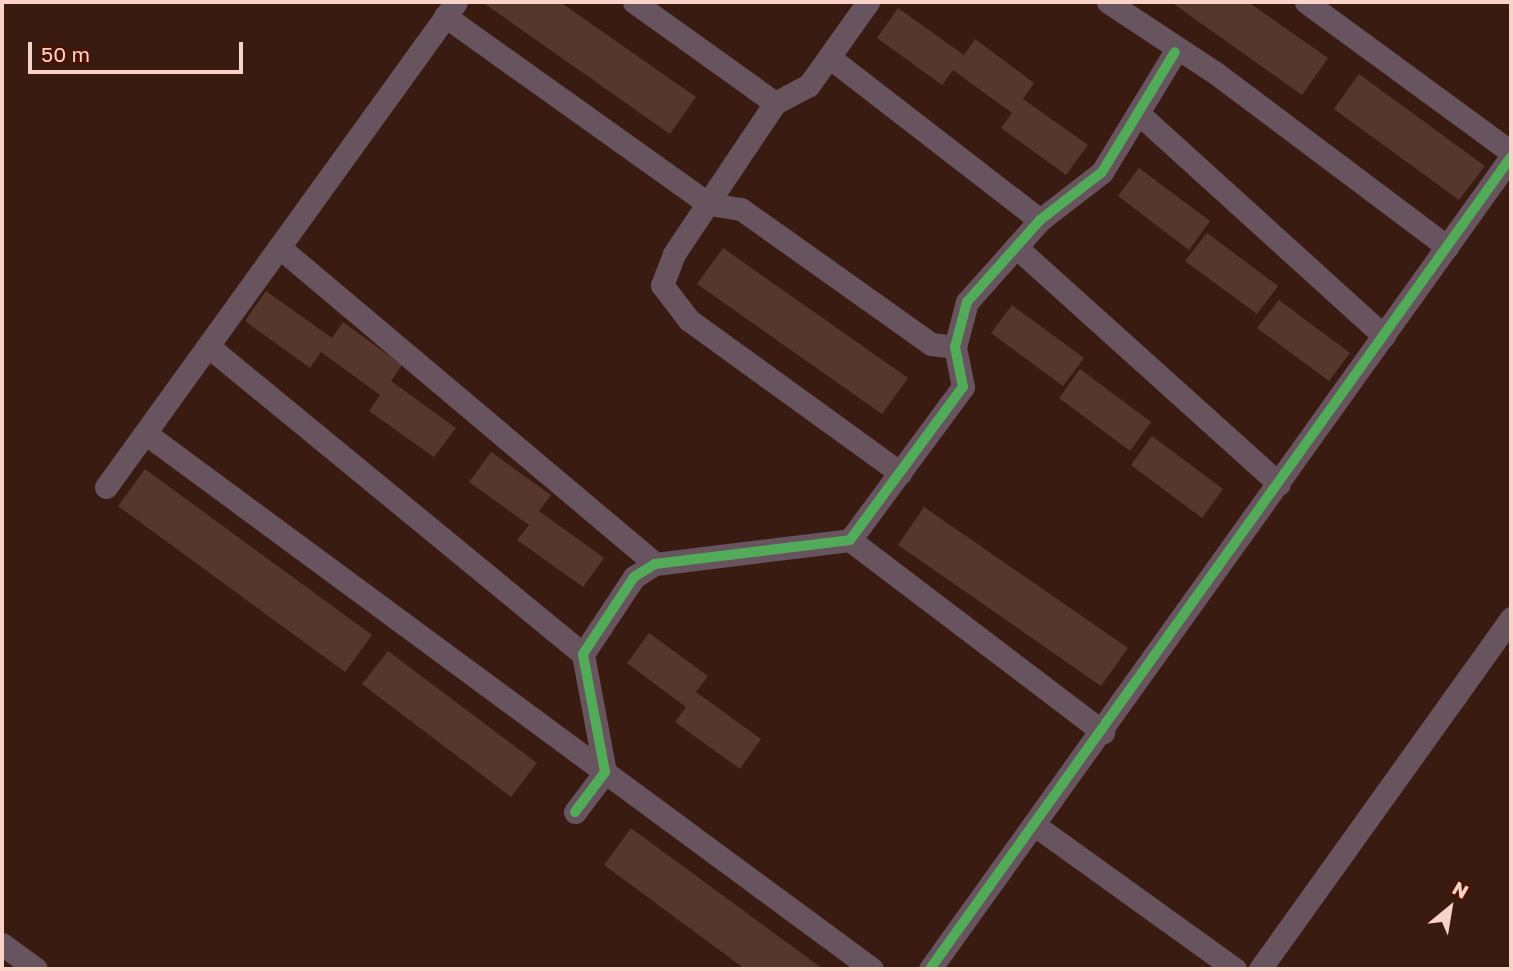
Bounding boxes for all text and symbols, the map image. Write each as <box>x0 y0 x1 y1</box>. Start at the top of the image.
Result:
scale bar <box>32 28 247 72</box>
text: 50 m <box>41 41 90 67</box>
north arrow <box>1415 873 1485 943</box>
text: N <box>1449 876 1473 903</box>

